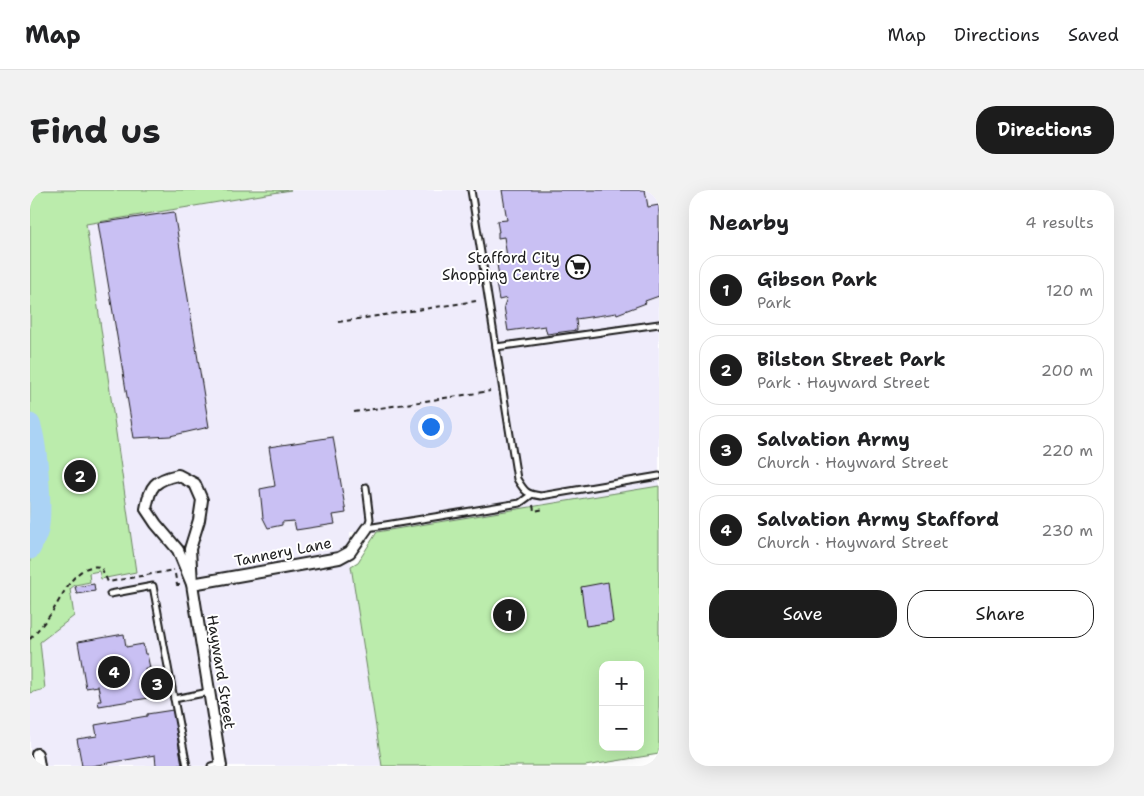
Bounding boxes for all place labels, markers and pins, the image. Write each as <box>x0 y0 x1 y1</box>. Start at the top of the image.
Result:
place label: Stafford City Shopping Centre <box>442 248 560 285</box>
supermarket icon: Stafford City Shopping Centre <box>565 254 591 280</box>
pin: 2 <box>64 457 96 495</box>
pin: 1 <box>493 596 525 634</box>
pin: 4 <box>98 653 130 691</box>
pin: 3 <box>141 665 173 703</box>

